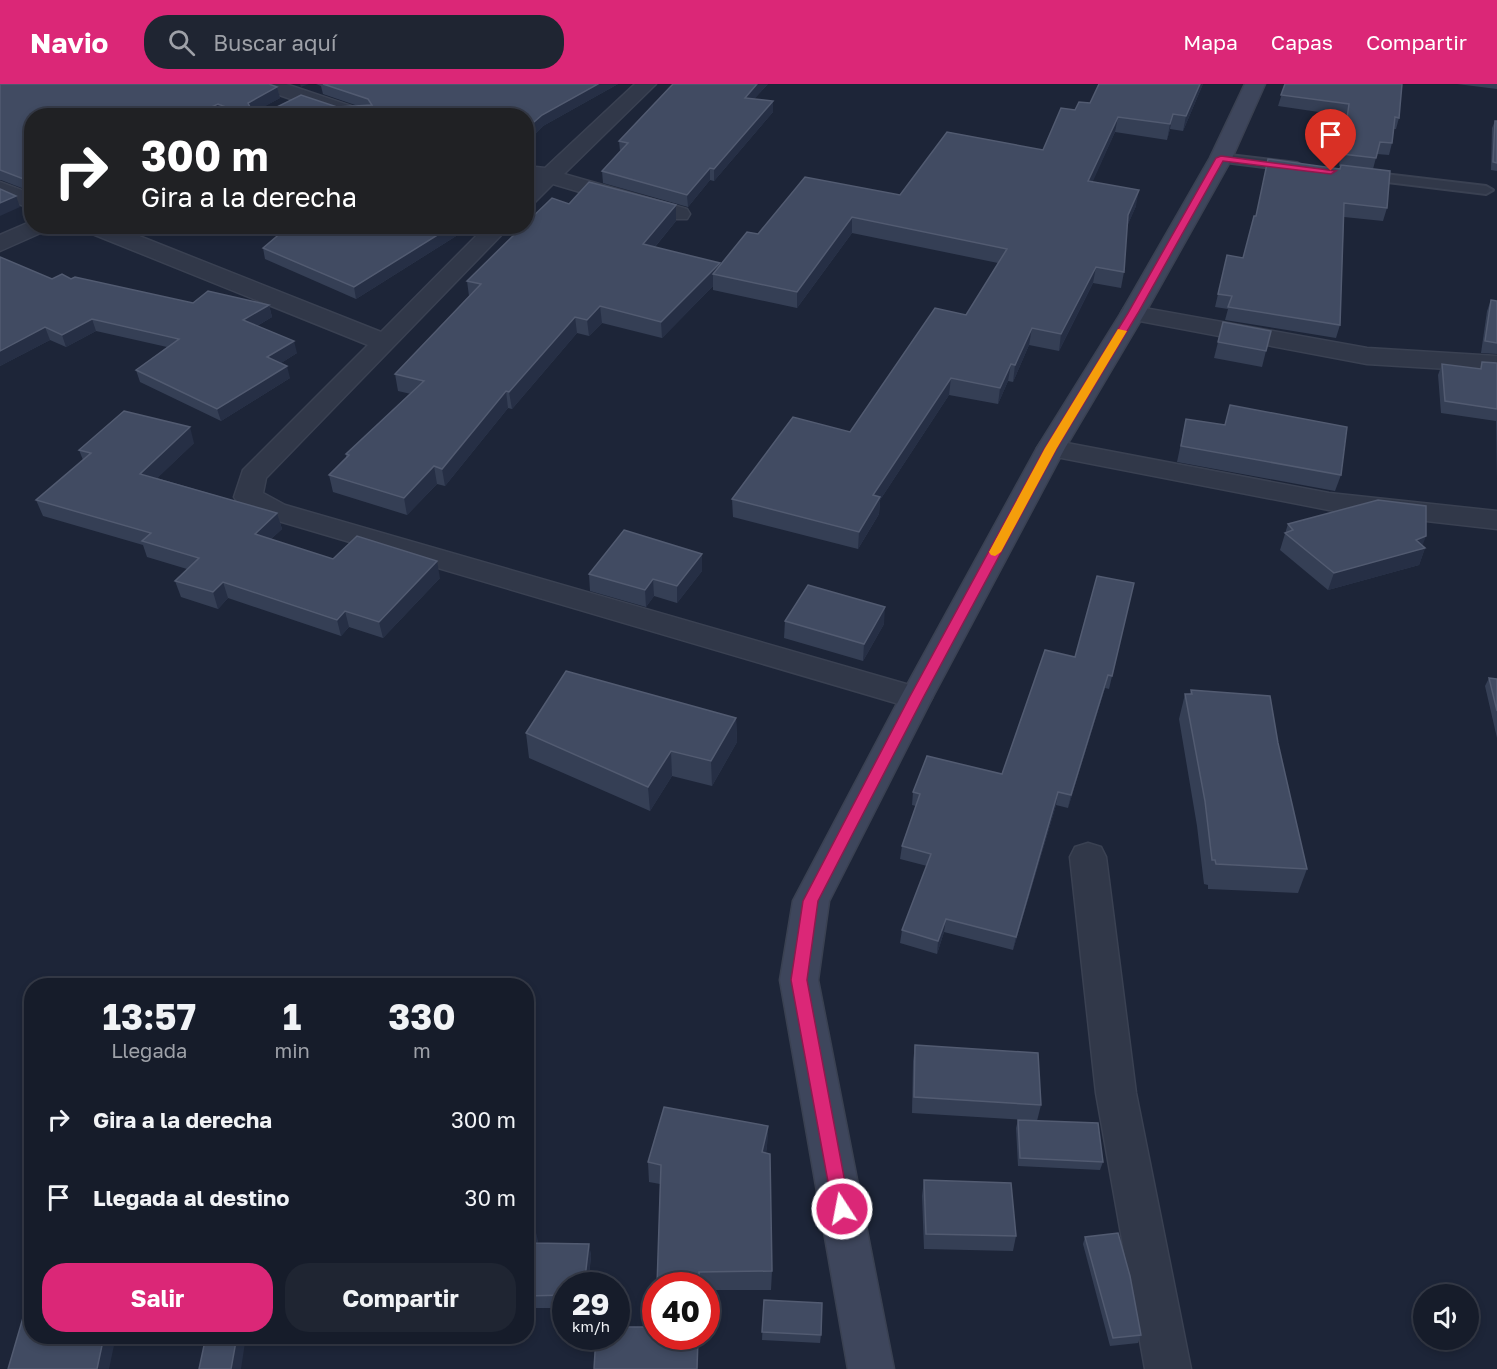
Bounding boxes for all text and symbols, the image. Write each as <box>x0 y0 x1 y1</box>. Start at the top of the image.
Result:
search box <box>144 15 564 69</box>
text: Navio <box>30 26 108 59</box>
icon: search <box>165 26 198 59</box>
text: Buscar aquí <box>213 29 337 56</box>
text: Mapa <box>1183 29 1238 55</box>
text: Capas <box>1271 29 1333 55</box>
text: Compartir <box>1366 29 1467 55</box>
pin <box>1305 109 1356 171</box>
icon: arrive <box>1314 118 1347 151</box>
text: 300 m <box>141 130 268 180</box>
icon: right <box>42 132 120 210</box>
text: Gira a la derecha <box>141 181 357 213</box>
text: 13:57 <box>102 995 196 1038</box>
text: 1 <box>283 995 301 1038</box>
text: 330 <box>388 995 456 1038</box>
text: Llegada <box>111 1038 187 1062</box>
text: min <box>274 1038 310 1062</box>
text: m <box>413 1038 431 1062</box>
icon: right <box>42 1103 75 1136</box>
text: Gira a la derecha <box>93 1106 272 1133</box>
text: 300 m <box>451 1106 516 1133</box>
position arrow <box>810 1177 874 1241</box>
icon: arrive <box>42 1181 75 1214</box>
text: Llegada al destino <box>93 1184 290 1211</box>
text: 30 m <box>465 1184 516 1211</box>
button: Salir <box>42 1263 273 1332</box>
button: Compartir <box>285 1263 516 1332</box>
speed limit sign: 40 <box>642 1272 720 1350</box>
map controls <box>1413 1284 1479 1350</box>
button: sound <box>1413 1284 1479 1350</box>
text: 29 <box>572 1286 610 1322</box>
text: km/h <box>572 1317 610 1335</box>

